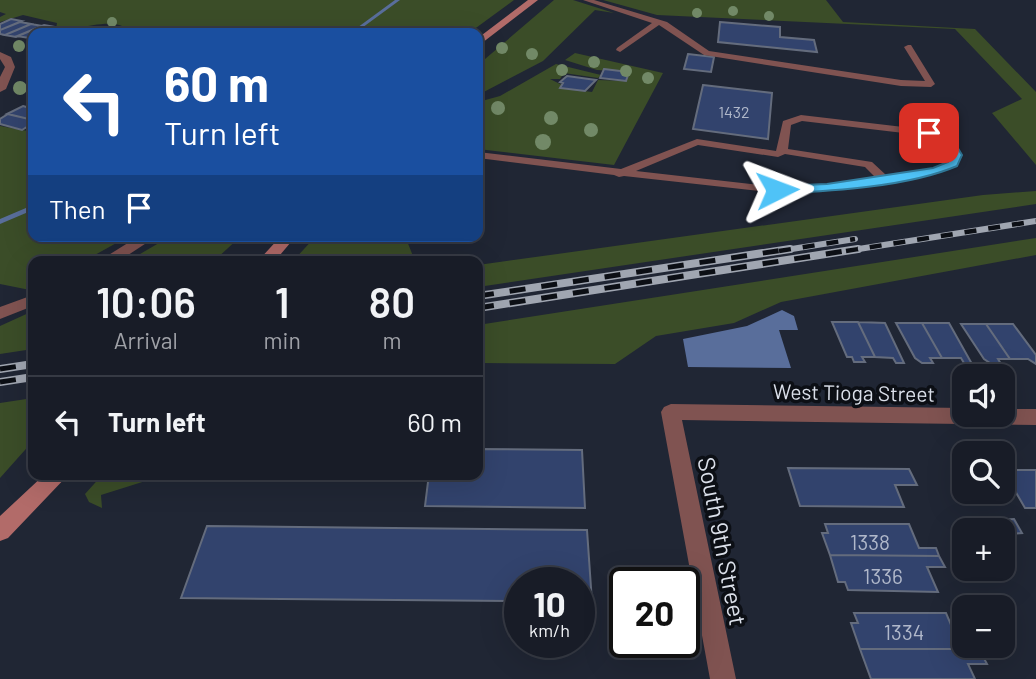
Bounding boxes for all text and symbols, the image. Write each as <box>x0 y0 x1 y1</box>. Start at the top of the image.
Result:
text: 60 m <box>164 53 269 112</box>
icon: left <box>49 56 140 147</box>
house number: 1432 <box>718 102 750 121</box>
pin <box>899 103 959 163</box>
text: Turn left <box>164 113 281 151</box>
icon: arrive <box>910 114 948 152</box>
position arrow <box>740 153 814 227</box>
icon: arrive <box>120 189 158 227</box>
text: Then <box>49 193 106 224</box>
text: 10:06 <box>96 276 196 326</box>
text: 1 <box>275 276 290 326</box>
text: 80 <box>369 276 415 326</box>
text: Arrival <box>114 326 178 354</box>
text: min <box>264 326 301 354</box>
text: m <box>382 326 401 354</box>
map controls <box>952 364 1015 658</box>
button: sound <box>952 364 1015 427</box>
street label: West Tioga Street <box>773 378 935 406</box>
icon: left <box>49 403 87 441</box>
text: Turn left <box>108 406 206 437</box>
text: 60 m <box>407 406 462 437</box>
button: search <box>952 441 1015 504</box>
street label: South 9th Street <box>692 454 754 628</box>
button: + <box>952 518 1015 581</box>
house number: 1338 <box>850 529 890 554</box>
house number: 1336 <box>863 563 903 588</box>
speed limit sign: 20 <box>609 567 700 658</box>
text: 10 <box>533 582 566 624</box>
button: − <box>952 595 1015 658</box>
text: km/h <box>529 619 570 641</box>
house number: 1334 <box>884 619 924 644</box>

